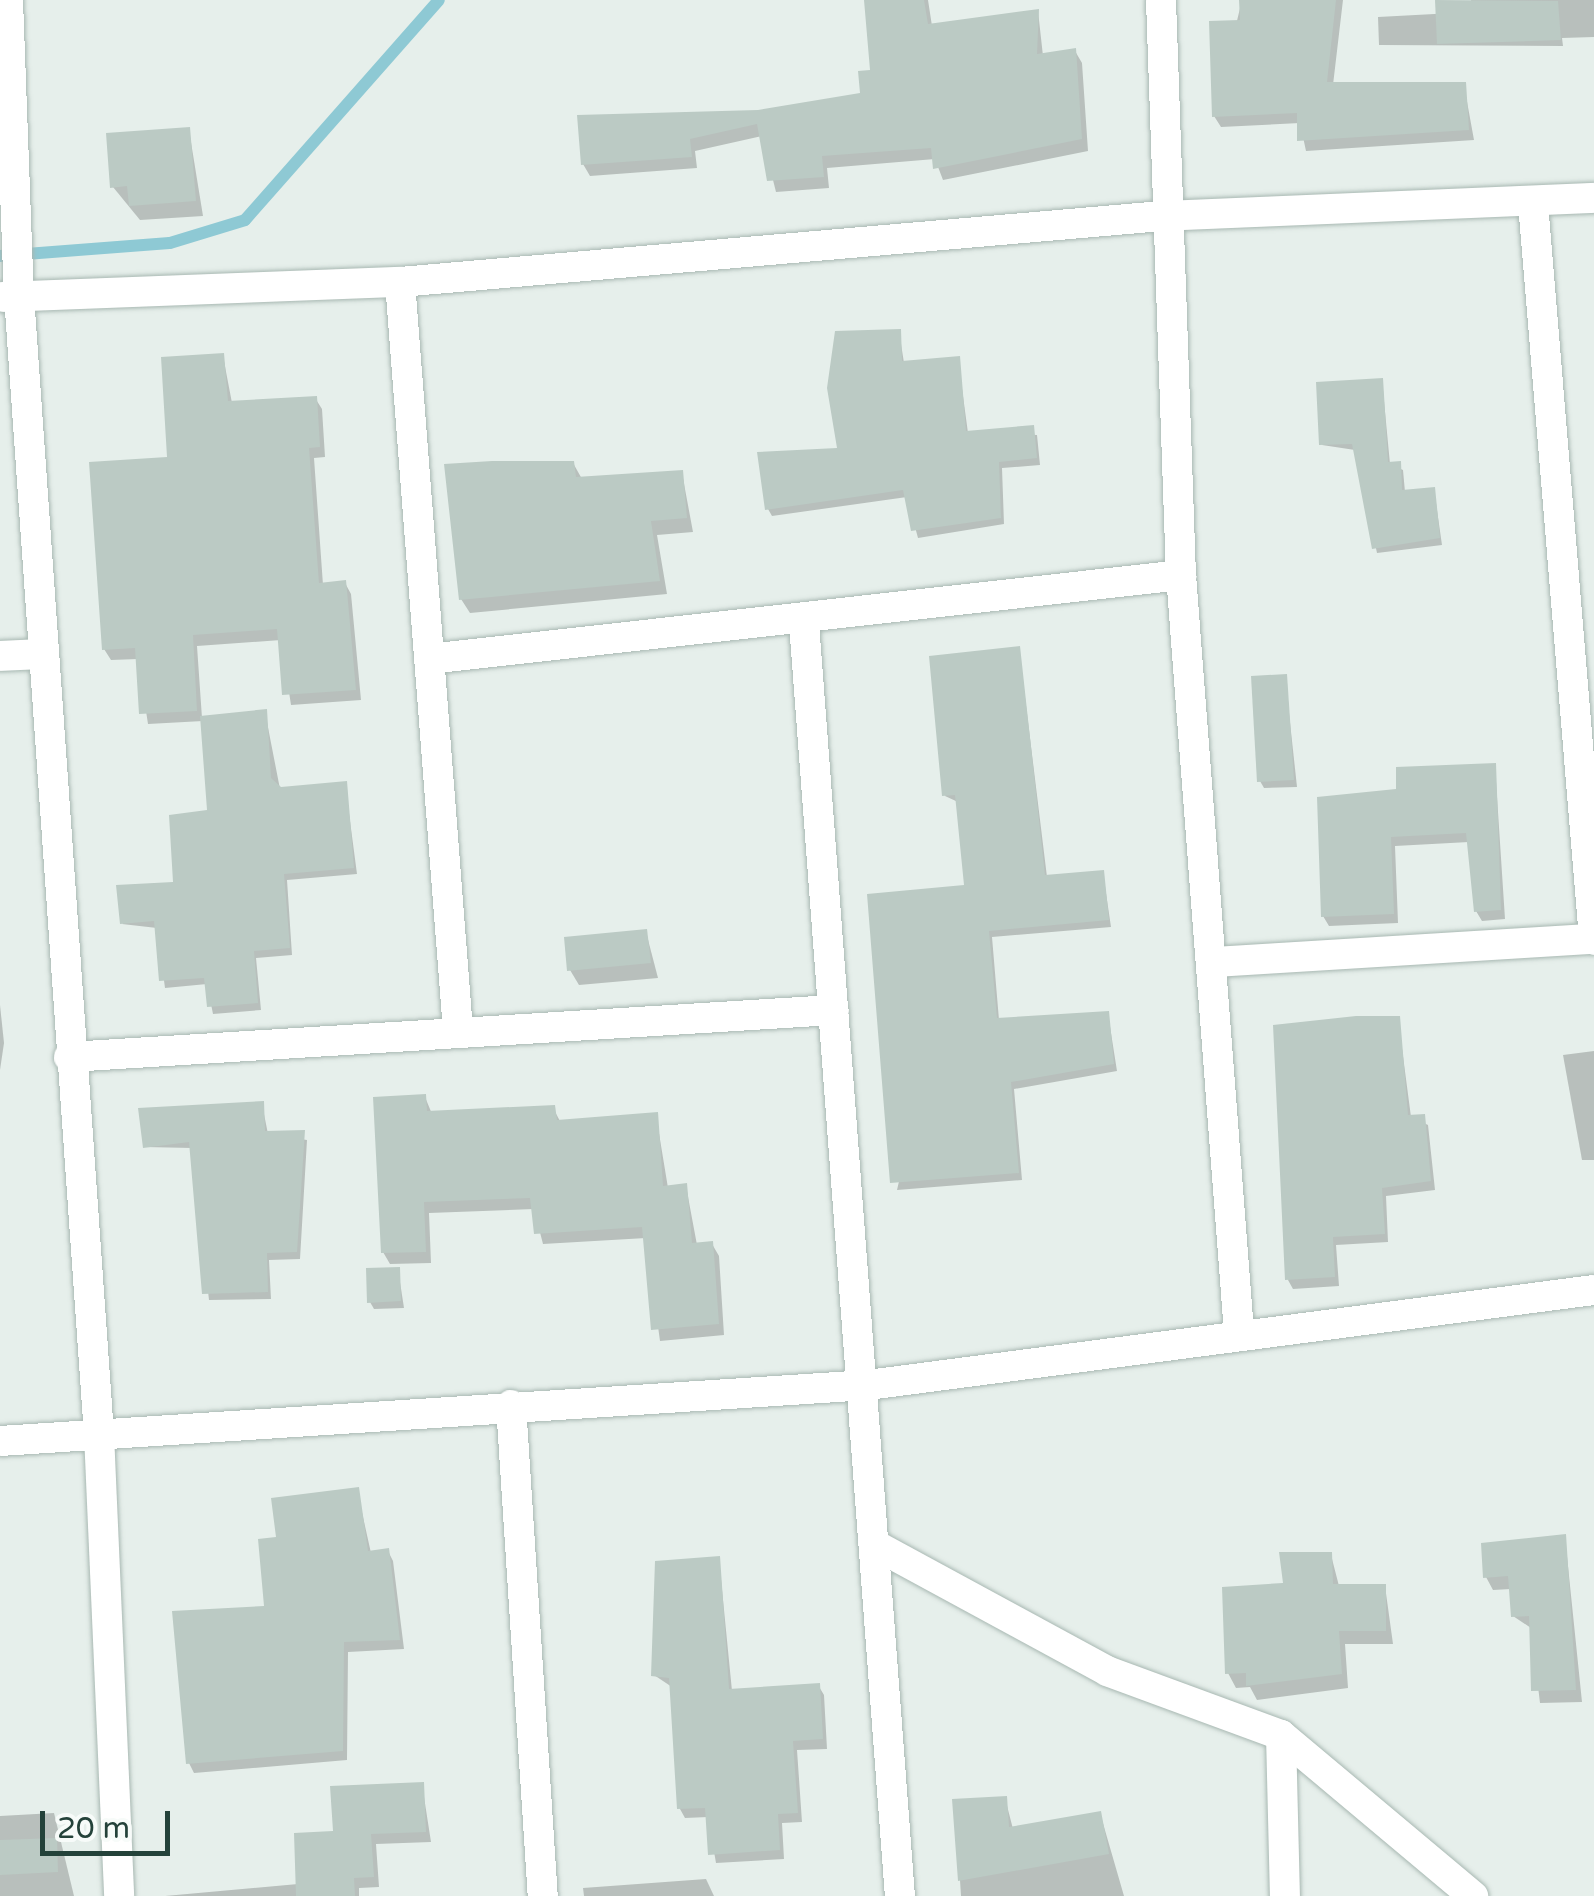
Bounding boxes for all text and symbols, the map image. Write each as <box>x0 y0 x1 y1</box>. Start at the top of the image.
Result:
scale bar <box>45 1791 175 1853</box>
text: 20 m <box>57 1810 130 1847</box>

